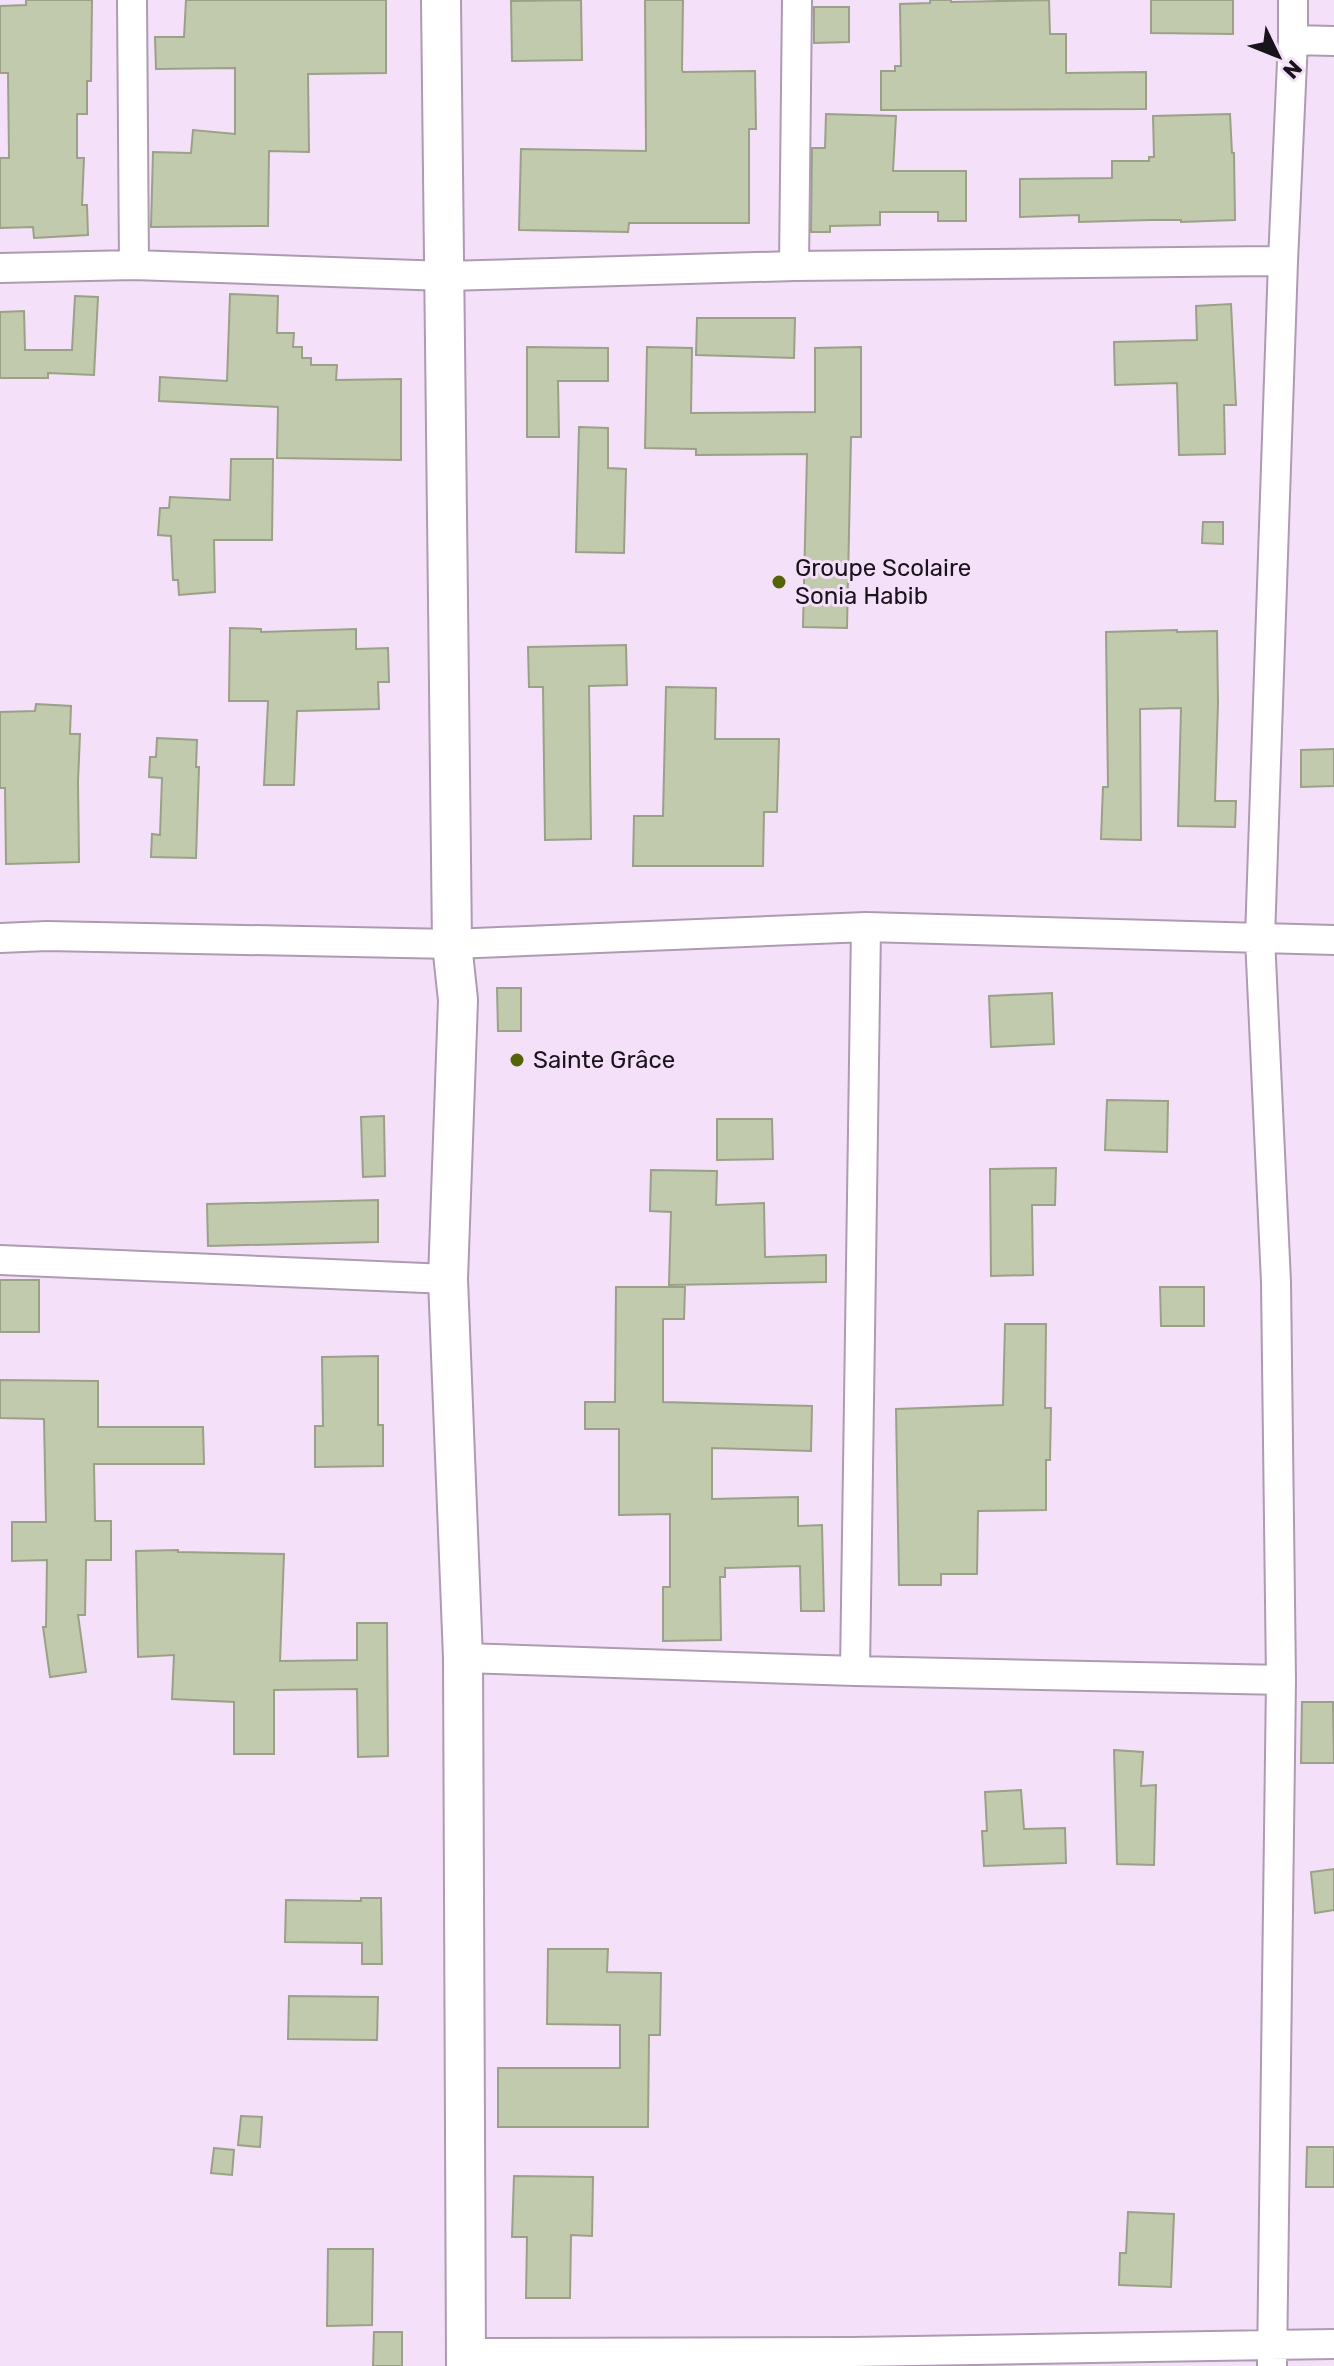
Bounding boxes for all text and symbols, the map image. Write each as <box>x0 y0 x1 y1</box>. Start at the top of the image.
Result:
north arrow <box>1238 16 1318 96</box>
text: N <box>1277 54 1308 84</box>
place label: Groupe Scolaire Sonia Habib <box>795 554 971 610</box>
marker: Groupe Scolaire Sonia Habib <box>770 573 788 591</box>
place label: Sainte Grâce <box>533 1046 675 1074</box>
marker: Sainte Grâce <box>508 1051 526 1069</box>

